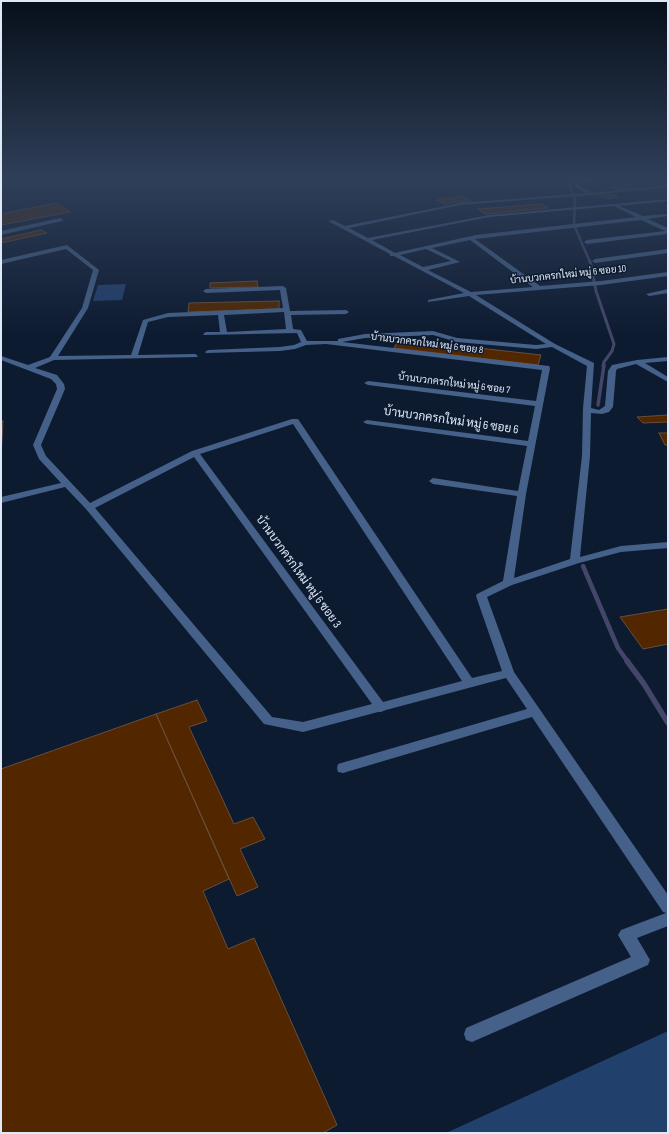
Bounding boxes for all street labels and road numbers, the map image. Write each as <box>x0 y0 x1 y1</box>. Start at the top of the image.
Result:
street label: บ้านบวกครกใหม่ หมู่ 6 ซอย 10 <box>509 263 627 287</box>
street label: บ้านบวกครกใหม่ หมู่ 6 ซอย 8 <box>370 331 484 357</box>
street label: บ้านบวกครกใหม่ หมู่ 6 ซอย 7 <box>397 371 511 397</box>
street label: บ้านบวกครกใหม่ หมู่ 6 ซอย 6 <box>383 404 519 438</box>
street label: บ้านบวกครกใหม่ หมู่ 6 ซอย 3 <box>252 513 344 631</box>

